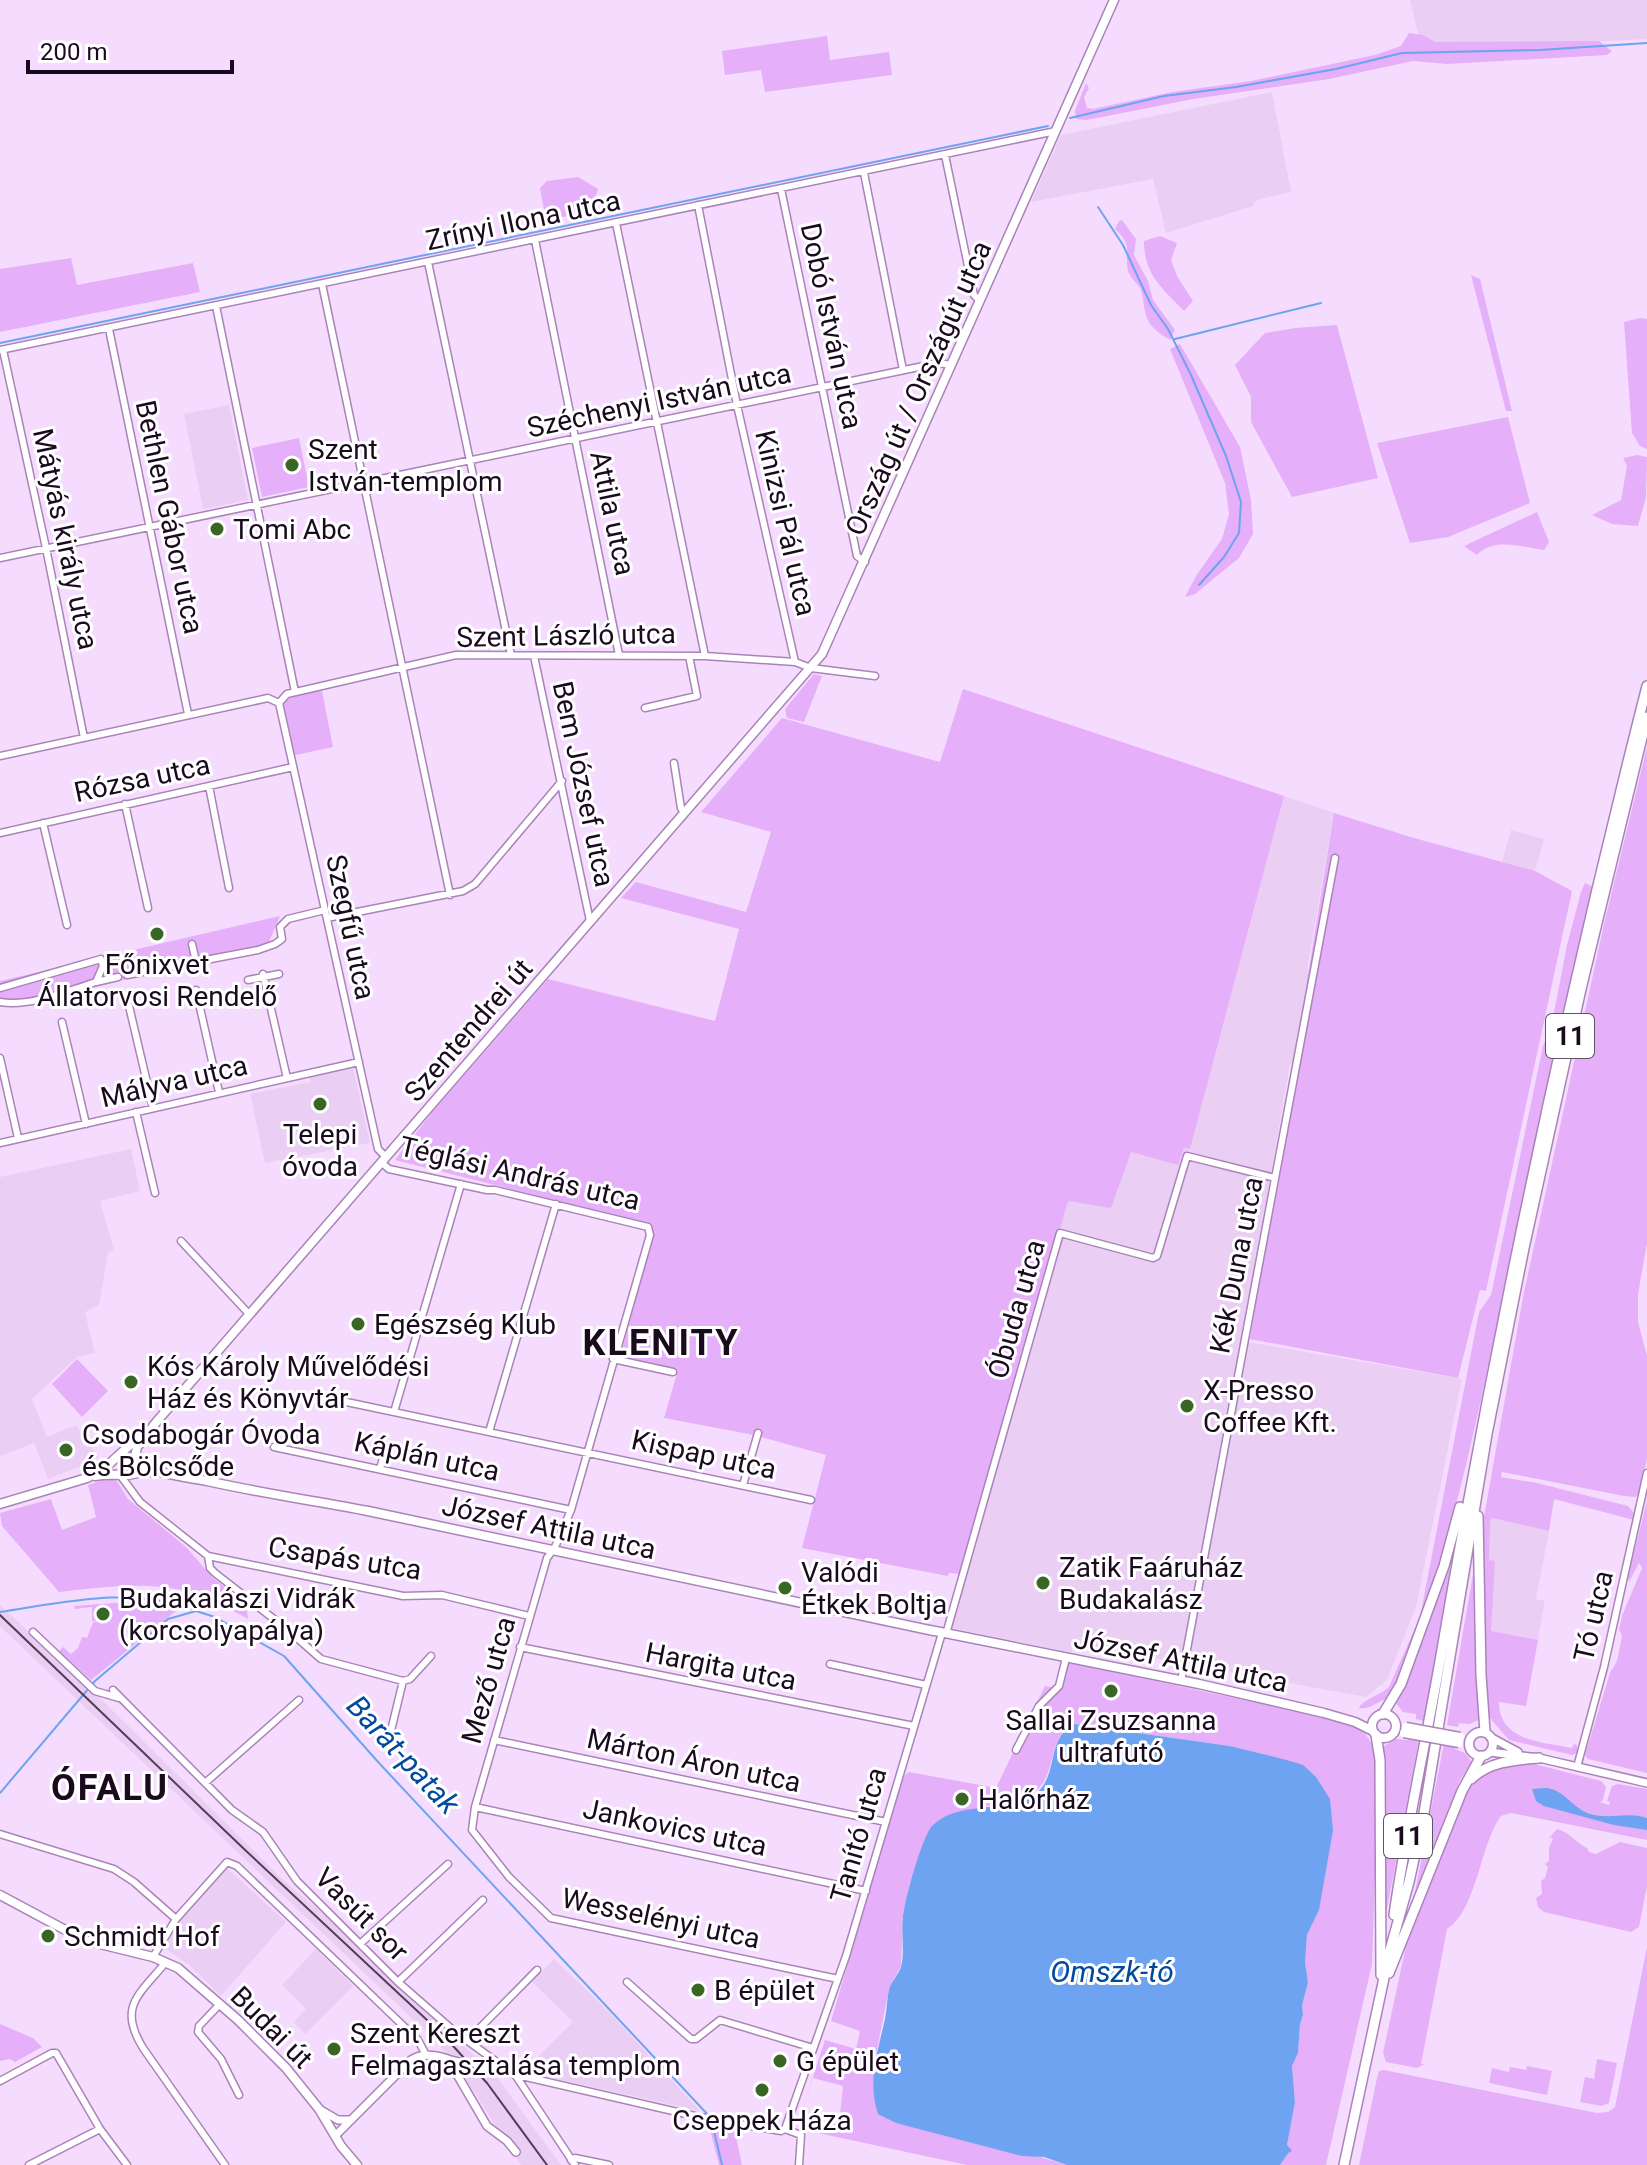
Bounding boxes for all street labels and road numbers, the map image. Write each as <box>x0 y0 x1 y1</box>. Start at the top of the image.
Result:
street label: Zrínyi Ilona utca <box>423 184 623 257</box>
street label: Dobó István utca <box>794 220 869 432</box>
street label: Ország út / Országút utca <box>838 236 998 541</box>
street label: Széchenyi István utca <box>524 356 794 445</box>
street label: Bethlen Gábor utca <box>129 397 210 637</box>
street label: Mátyás király utca <box>26 426 105 653</box>
street label: Kinizsi Pál utca <box>748 427 823 619</box>
street label: Attila utca <box>583 448 642 578</box>
street label: Szent László utca <box>456 617 676 654</box>
street label: Bem József utca <box>546 678 621 890</box>
street label: Rózsa utca <box>71 748 213 809</box>
street label: Szegfű utca <box>319 852 382 1003</box>
street label: Szentendrei út <box>397 952 539 1108</box>
road number: 11 <box>1546 1014 1594 1058</box>
street label: Mályva utca <box>97 1049 251 1114</box>
street label: Téglási András utca <box>396 1130 643 1217</box>
street label: Kék Duna utca <box>1203 1174 1270 1356</box>
street label: Óbuda utca <box>981 1236 1052 1382</box>
street label: Kispap utca <box>629 1423 779 1486</box>
street label: Káplán utca <box>351 1425 502 1488</box>
street label: József Attila utca <box>439 1489 659 1566</box>
street label: Csapás utca <box>266 1530 424 1587</box>
street label: Tó utca <box>1567 1567 1620 1665</box>
street label: Mező utca <box>455 1613 522 1747</box>
street label: József Attila utca <box>1071 1622 1291 1699</box>
street label: Hargita utca <box>643 1636 799 1697</box>
street label: Márton Áron utca <box>584 1722 804 1799</box>
street label: Tanító utca <box>823 1764 894 1907</box>
street label: Jankovics utca <box>580 1792 770 1863</box>
road number: 11 <box>1384 1814 1432 1858</box>
street label: Vasút sor <box>308 1861 416 1968</box>
street label: Wesselényi utca <box>559 1881 763 1956</box>
street label: Budai út <box>224 1980 319 2075</box>

